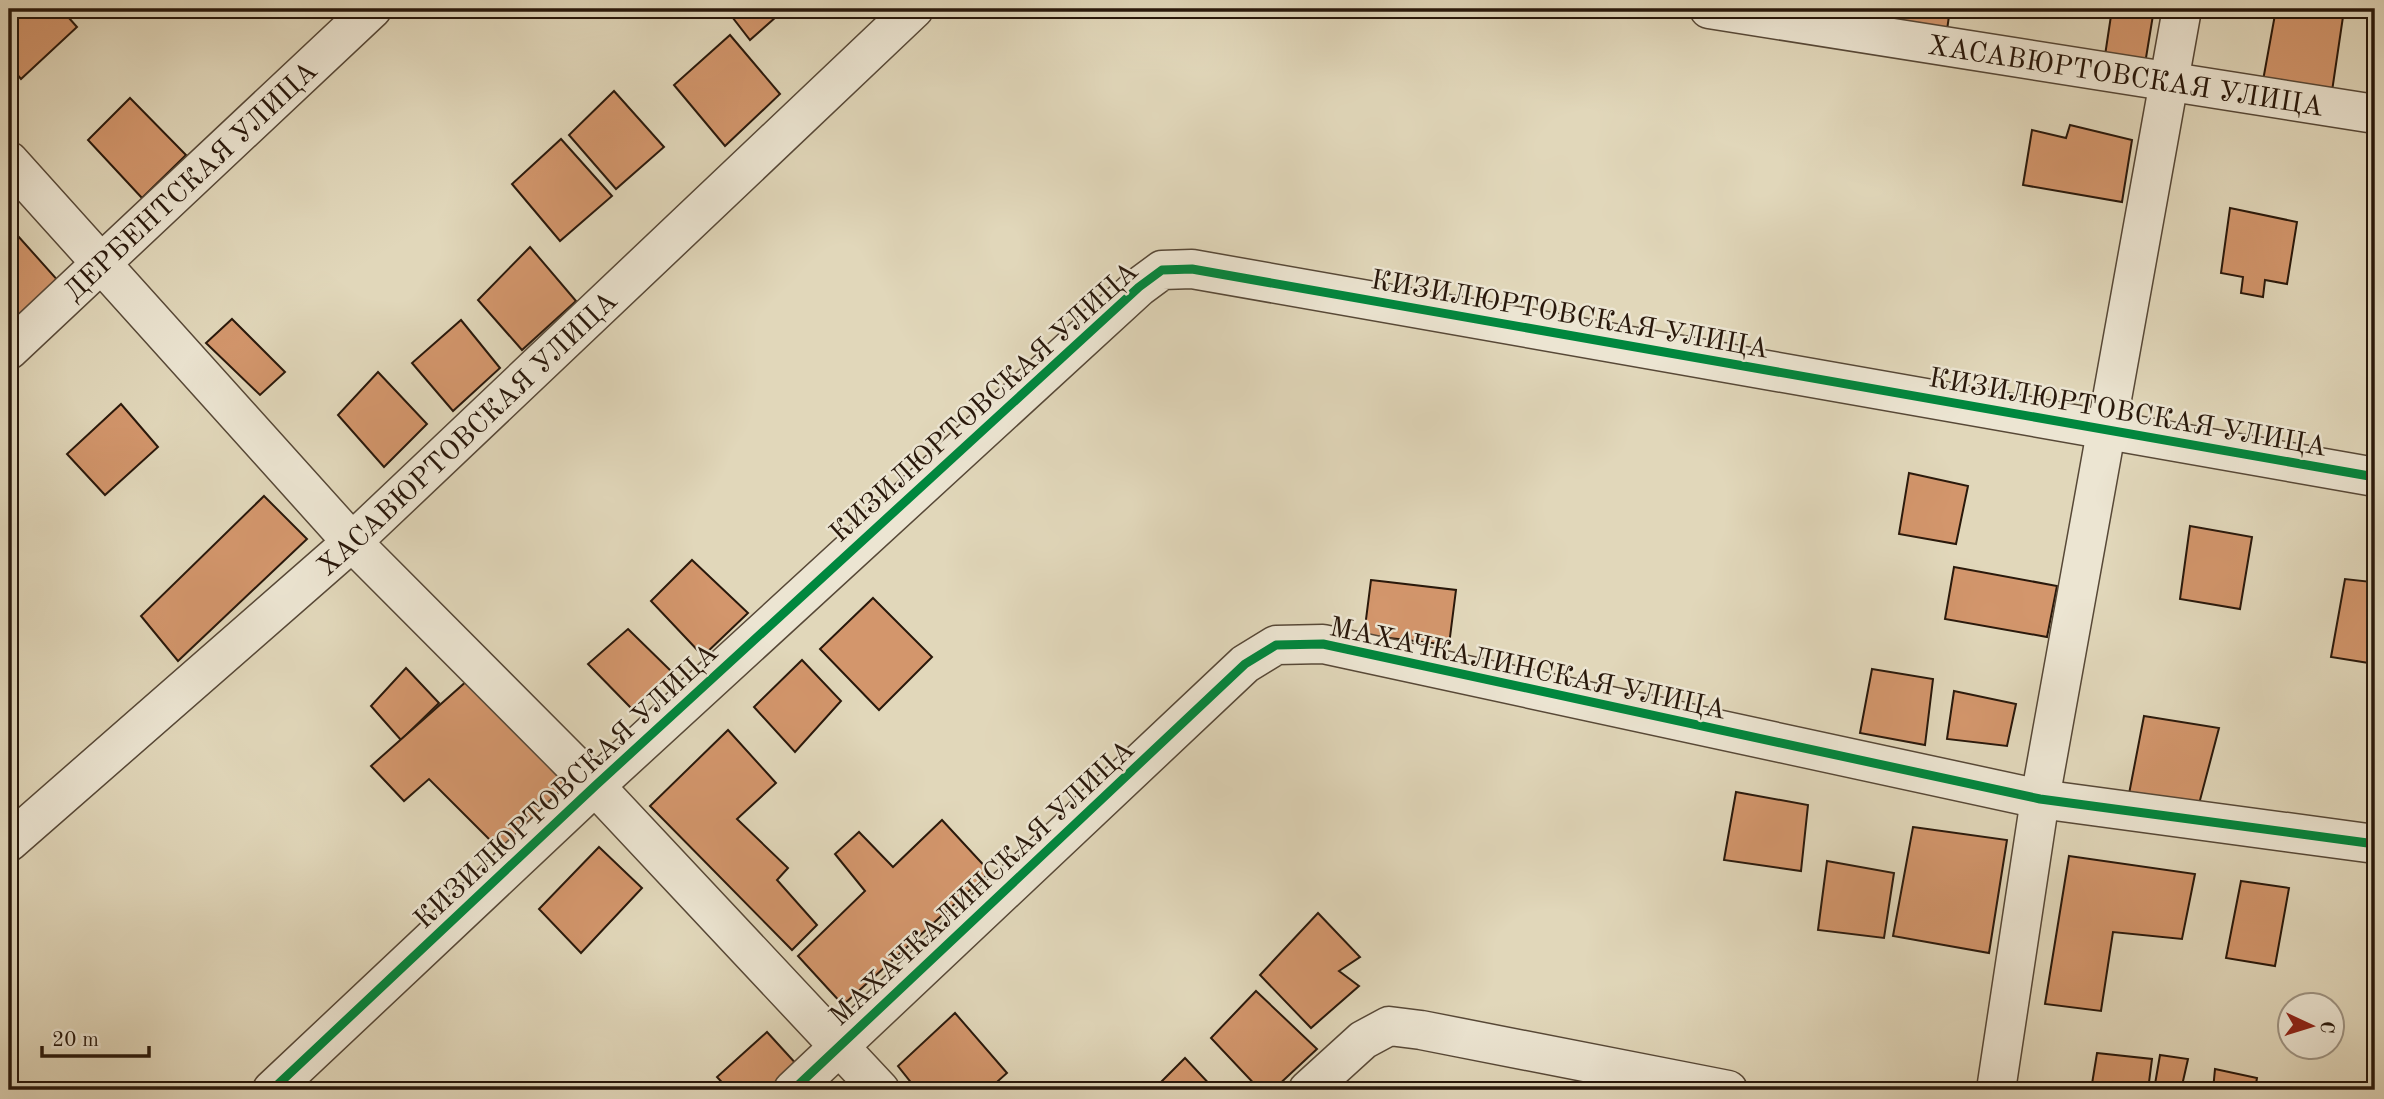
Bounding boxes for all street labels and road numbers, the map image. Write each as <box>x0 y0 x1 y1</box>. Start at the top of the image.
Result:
street label: ХАСАВЮРТОВСКАЯ УЛИЦА <box>1926 33 2325 123</box>
street label: ДЕРБЕНТСКАЯ УЛИЦА <box>60 57 324 307</box>
street label: КИЗИЛЮРТОВСКАЯ УЛИЦА <box>826 258 1144 549</box>
street label: КИЗИЛЮРТОВСКАЯ УЛИЦА <box>1368 267 1771 365</box>
street label: ХАСАВЮРТОВСКАЯ УЛИЦА <box>313 287 624 582</box>
street label: КИЗИЛЮРТОВСКАЯ УЛИЦА <box>1926 365 2329 463</box>
street label: МАХАЧКАЛИНСКАЯ УЛИЦА <box>1327 614 1728 726</box>
street label: КИЗИЛЮРТОВСКАЯ УЛИЦА <box>410 639 724 935</box>
street label: МАХАЧКАЛИНСКАЯ УЛИЦА <box>826 736 1141 1032</box>

